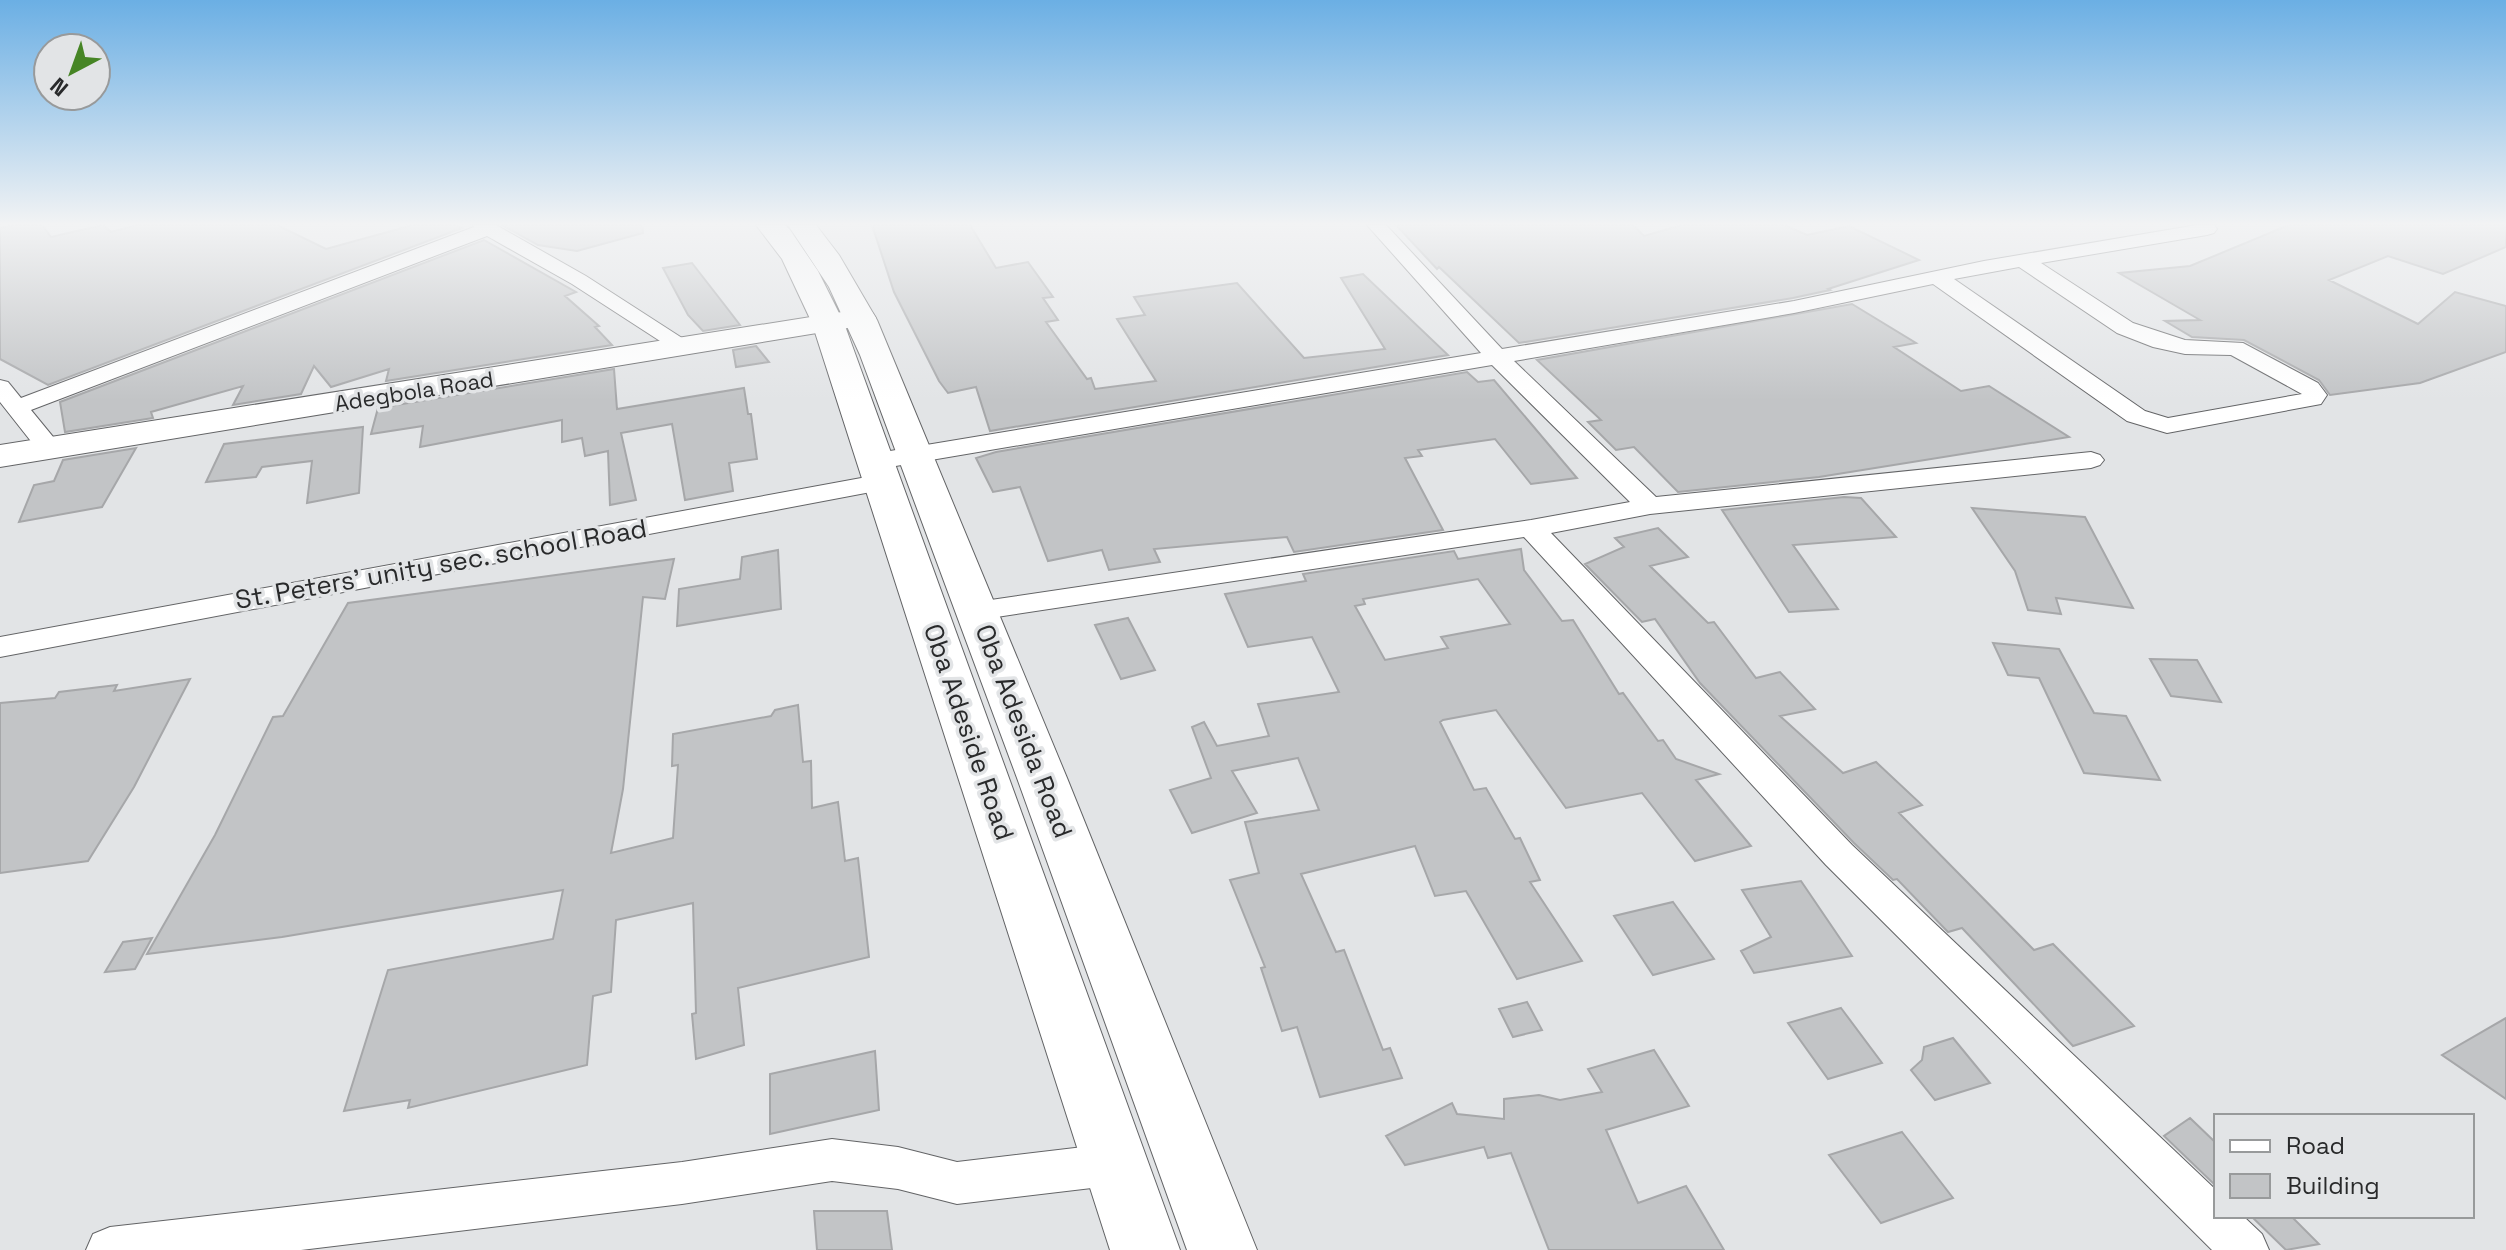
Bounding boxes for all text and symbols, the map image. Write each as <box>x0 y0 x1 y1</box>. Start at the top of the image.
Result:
north arrow <box>32 32 112 112</box>
text: N <box>44 72 74 102</box>
street label: Adegbola Road <box>332 365 496 417</box>
street label: St. Peters' unity sec. school Road <box>233 511 649 617</box>
street label: Oba Adeside Road <box>916 619 1022 845</box>
street label: Oba Adesida Road <box>968 619 1080 843</box>
legend <box>2214 1114 2474 1218</box>
text: Road <box>2286 1130 2345 1161</box>
text: Building <box>2286 1170 2380 1201</box>

